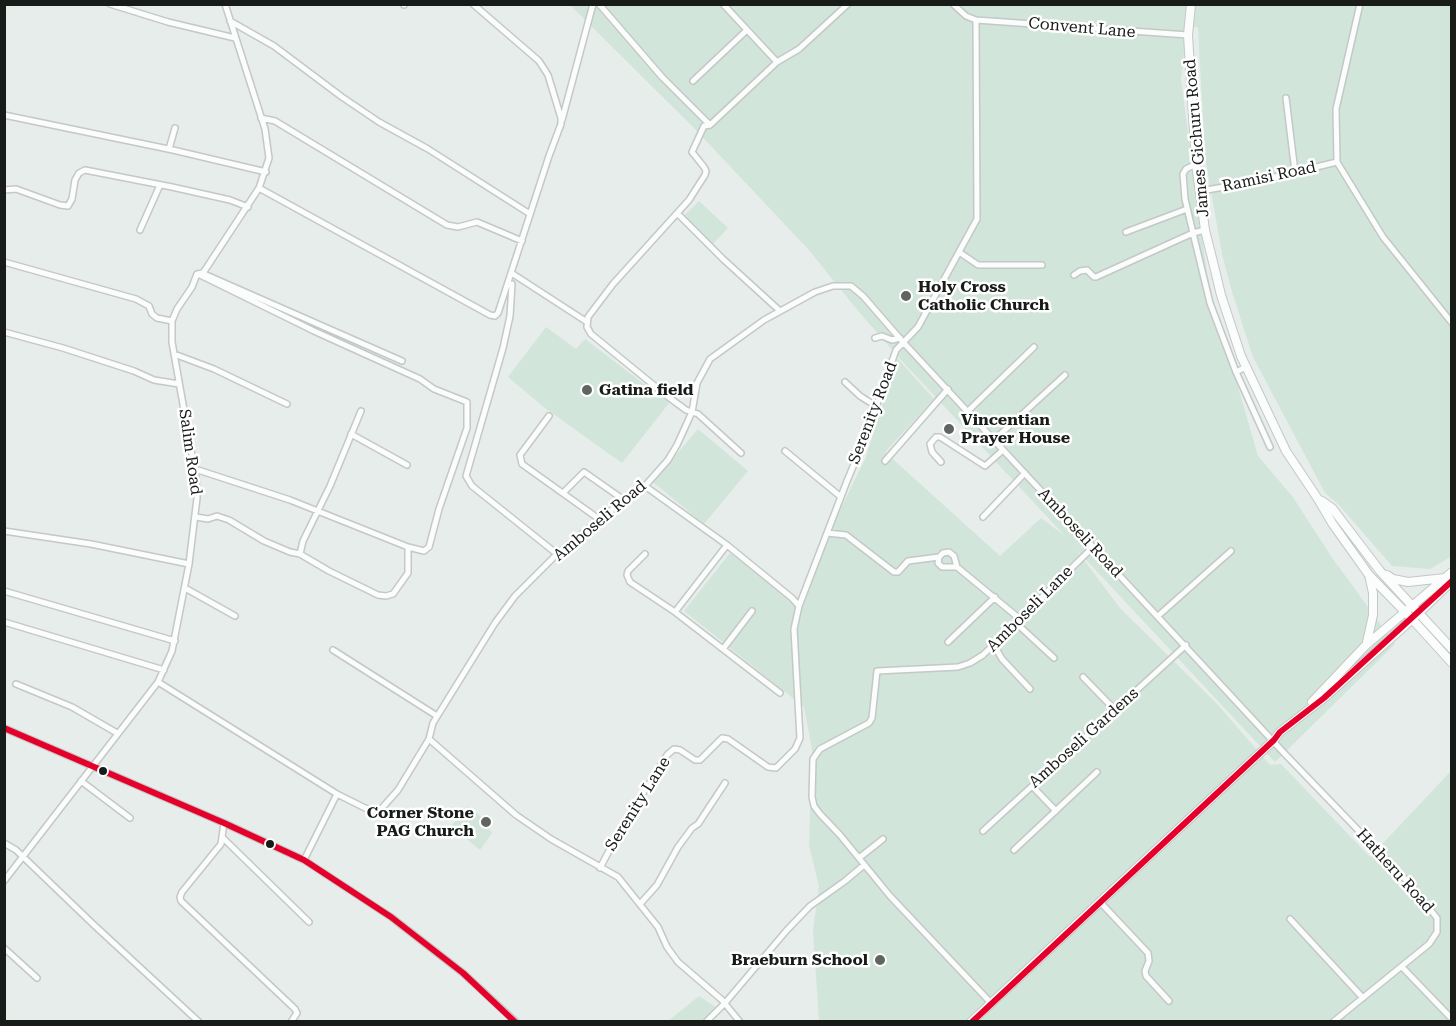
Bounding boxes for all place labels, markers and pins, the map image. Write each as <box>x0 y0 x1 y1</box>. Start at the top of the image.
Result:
place label: Holy Cross Catholic Church <box>918 277 1049 315</box>
marker: Holy Cross Catholic Church <box>899 289 913 303</box>
place label: Gatina field <box>599 380 693 400</box>
marker: Gatina field <box>580 383 594 397</box>
place label: Vincentian Prayer House <box>961 410 1070 448</box>
marker: Vincentian Prayer House <box>942 422 956 436</box>
unlabelled marker <box>97 765 109 777</box>
place label: Corner Stone PAG Church <box>367 803 474 841</box>
marker: Corner Stone PAG Church <box>479 815 493 829</box>
unlabelled marker <box>264 838 276 850</box>
place label: Braeburn School <box>731 950 868 970</box>
marker: Braeburn School <box>873 953 887 967</box>

